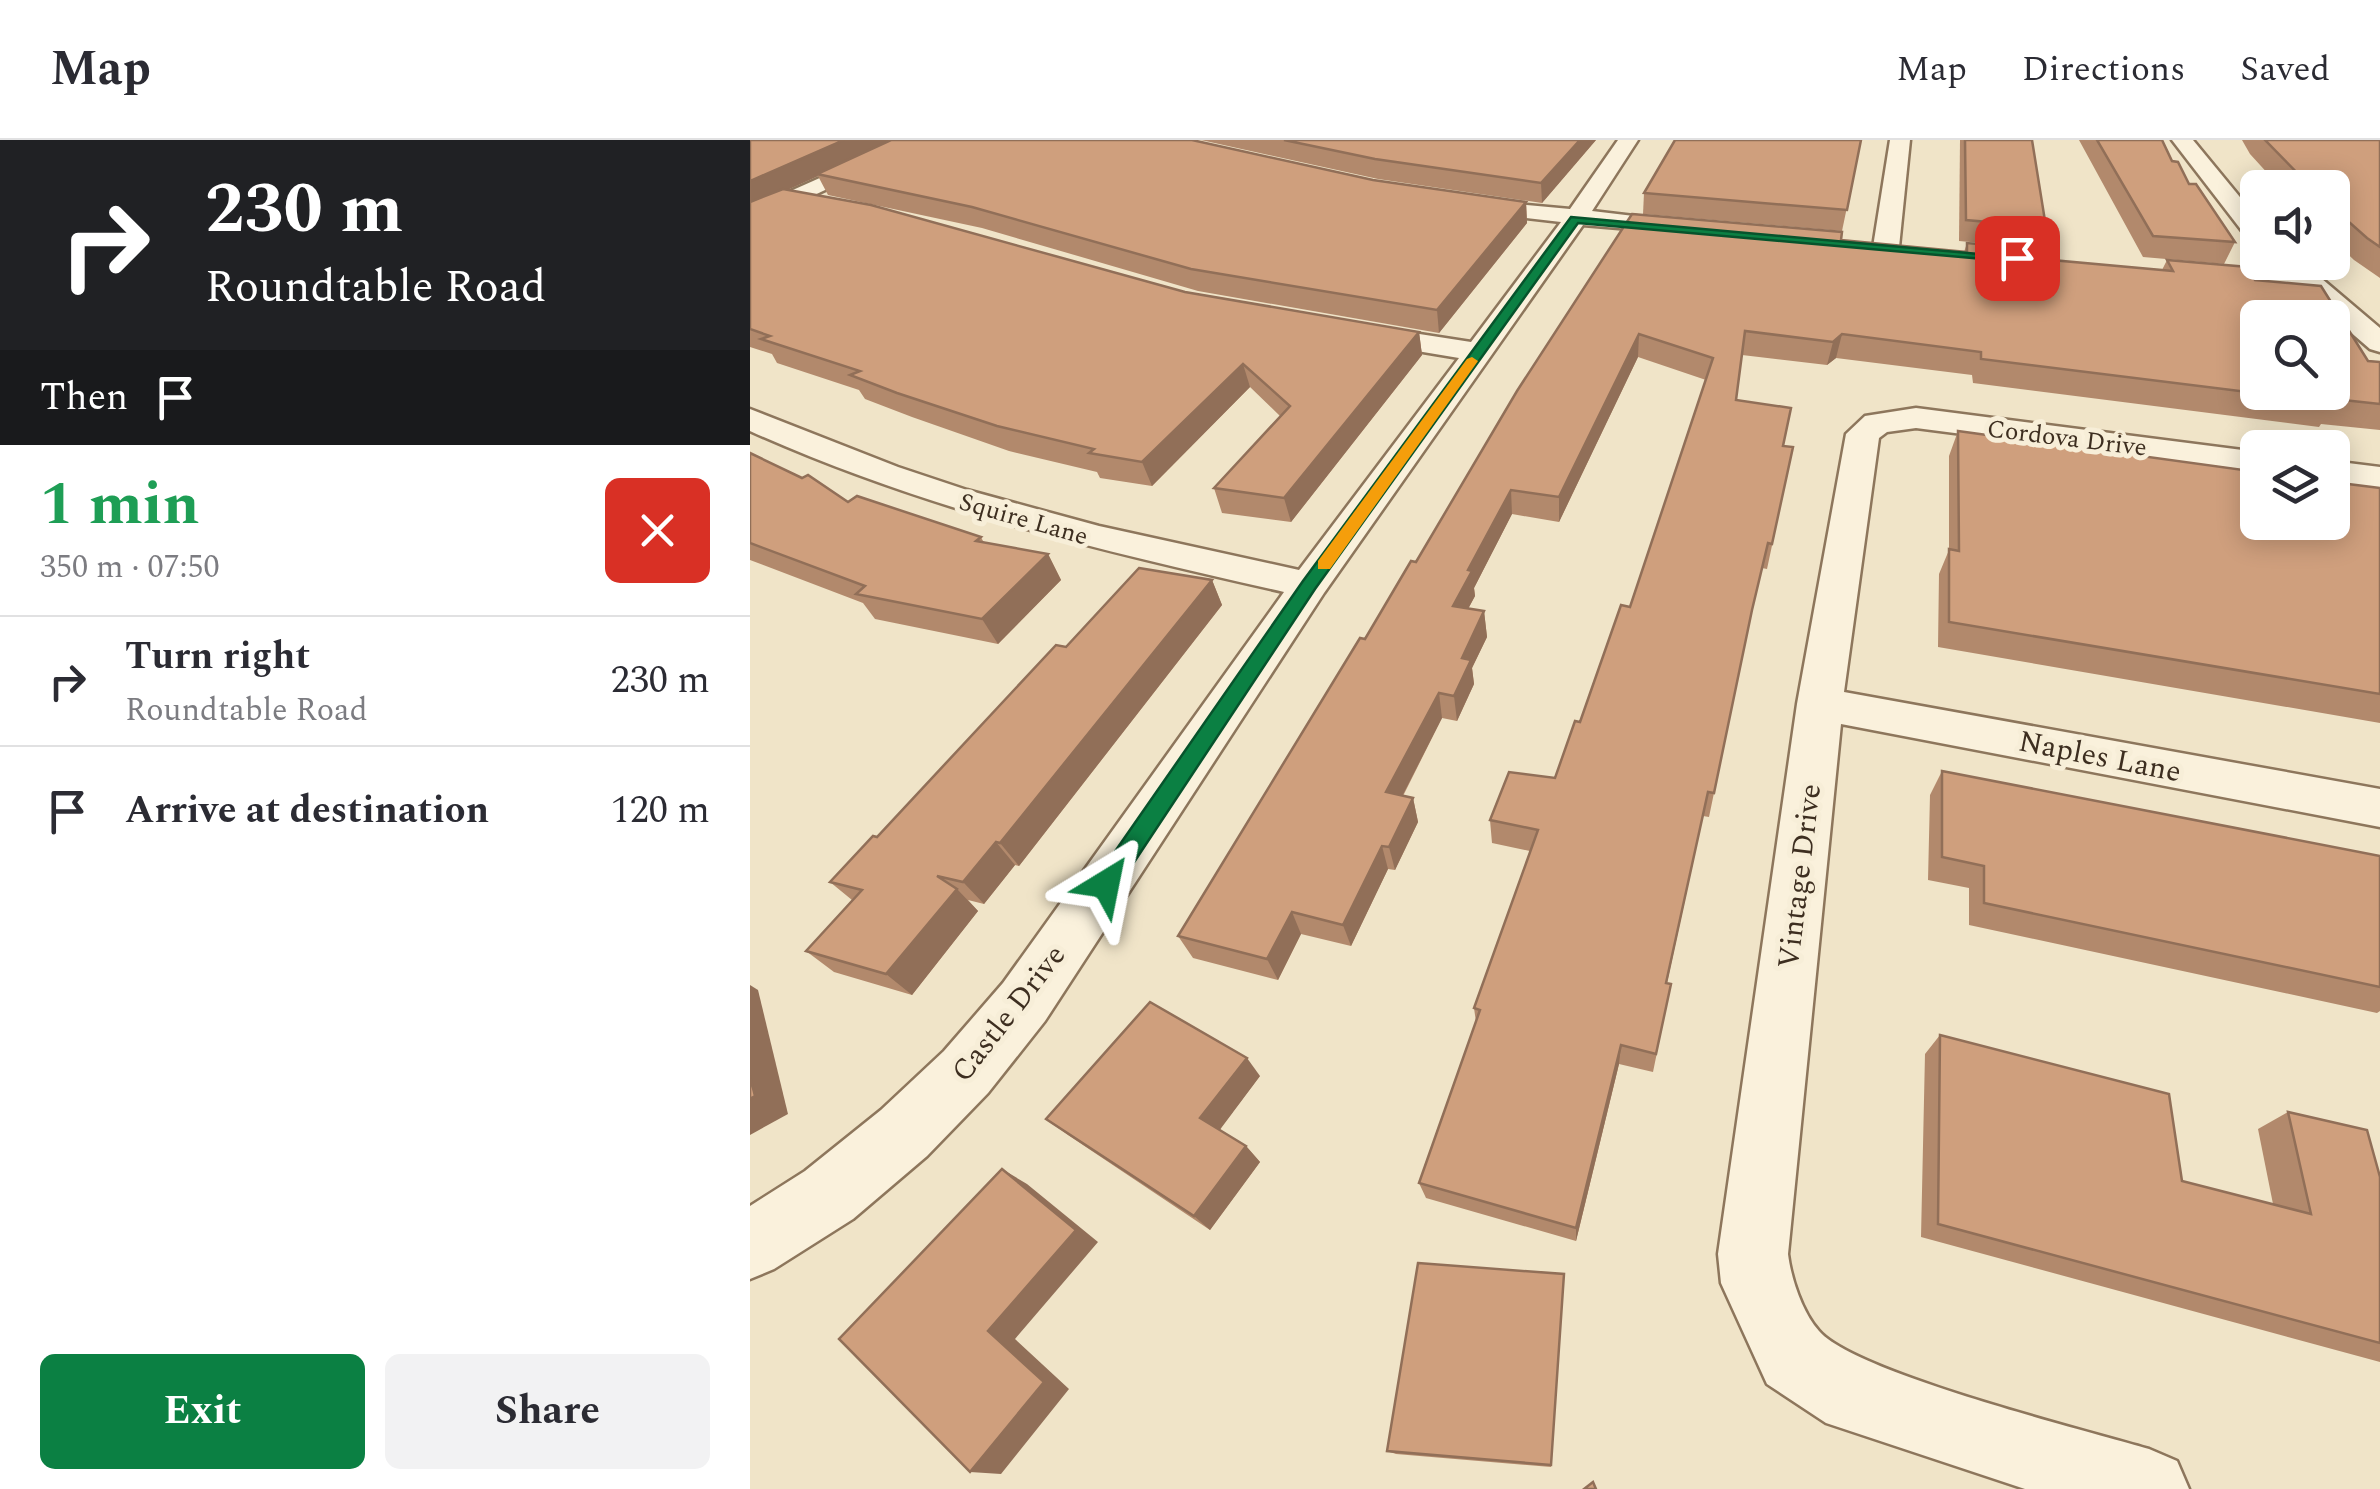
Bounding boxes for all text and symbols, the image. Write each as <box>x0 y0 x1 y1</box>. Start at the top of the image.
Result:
text: Map <box>50 33 151 106</box>
text: Map <box>1896 43 1967 96</box>
text: Directions <box>2022 43 2185 96</box>
text: Saved <box>2240 43 2330 96</box>
text: 230 m <box>205 157 403 263</box>
map controls <box>2240 170 2350 540</box>
button: sound <box>2240 170 2350 280</box>
icon: right <box>40 180 170 310</box>
pin <box>1975 216 2060 301</box>
icon: arrive <box>1990 231 2045 286</box>
text: Roundtable Road <box>205 253 546 322</box>
button: search <box>2240 300 2350 410</box>
text: Then <box>40 369 128 427</box>
icon: arrive <box>148 370 203 425</box>
street label: Cordova Drive <box>1985 410 2149 468</box>
button: layers <box>2240 430 2350 540</box>
text: 1 min <box>40 459 200 551</box>
button: close <box>605 478 710 583</box>
street label: Squire Lane <box>955 483 1092 556</box>
text: 350 m · 07:50 <box>40 543 220 592</box>
text: Turn right <box>125 628 310 686</box>
text: 230 m <box>611 652 710 710</box>
icon: right <box>40 654 95 709</box>
text: Roundtable Road <box>125 686 368 735</box>
street label: Naples Lane <box>2015 719 2185 795</box>
street label: Vintage Drive <box>1766 781 1834 971</box>
text: Arrive at destination <box>125 782 489 840</box>
text: 120 m <box>611 782 710 840</box>
icon: arrive <box>40 784 95 839</box>
position arrow <box>1054 832 1158 936</box>
street label: Castle Drive <box>940 935 1077 1092</box>
button: Exit <box>40 1354 365 1469</box>
button: Share <box>385 1354 710 1469</box>

